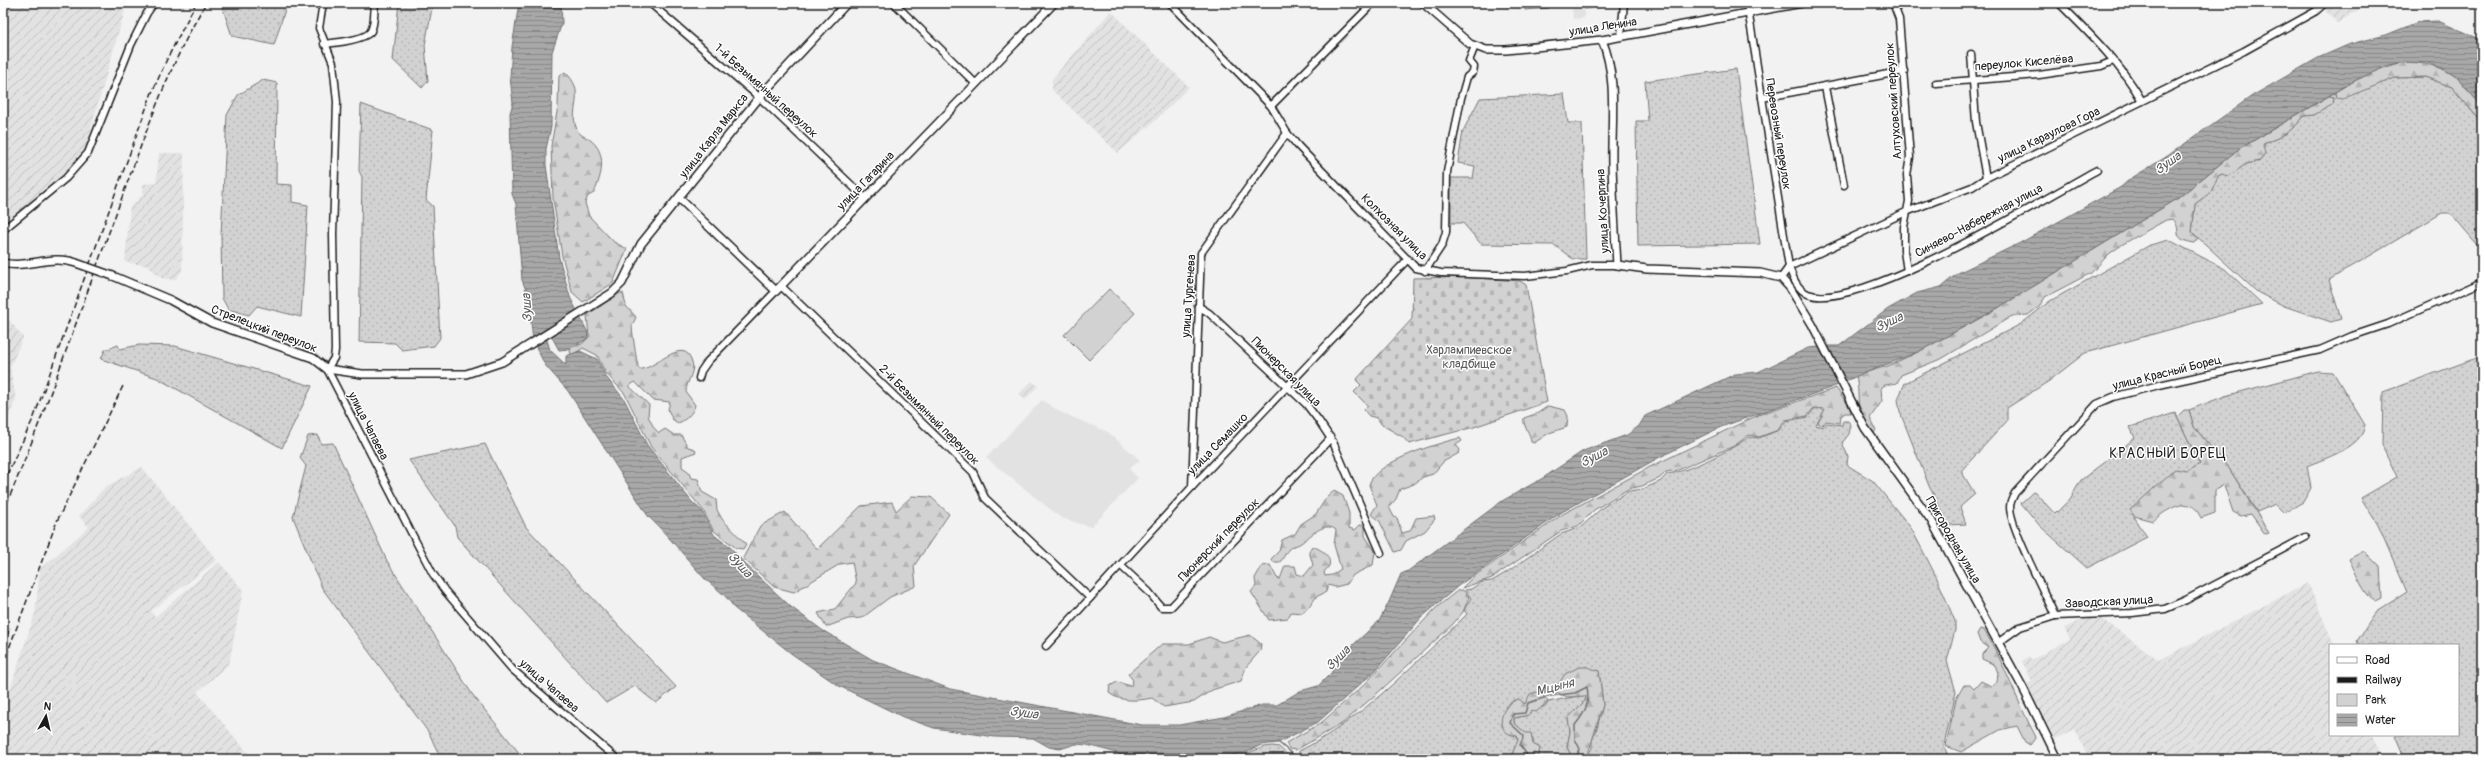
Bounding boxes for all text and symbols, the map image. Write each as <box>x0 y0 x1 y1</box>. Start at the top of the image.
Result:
street label: улица Ленина <box>1567 14 1638 40</box>
street label: 1-й Безымянный переулок <box>711 41 821 141</box>
street label: Алтуховский переулок <box>1882 42 1906 160</box>
street label: переулок Киселёва <box>1974 51 2074 75</box>
street label: Перевозный переулок <box>1762 77 1794 191</box>
street label: улица Карла Маркса <box>676 91 752 182</box>
street label: улица Караулова Гора <box>1995 104 2103 167</box>
street label: улица Гагарина <box>833 148 898 214</box>
water label: Зуша <box>2152 148 2185 178</box>
street label: улица Кочергина <box>1593 168 1613 255</box>
street label: Синяево-Набережная улица <box>1913 181 2046 261</box>
street label: Колхозная улица <box>1358 191 1431 264</box>
street label: улица Тургенева <box>1179 254 1199 339</box>
water label: Зуша <box>518 292 536 323</box>
street label: Стрелецкий переулок <box>209 302 319 356</box>
water label: Зуша <box>1873 308 1906 335</box>
street label: Пионерская улица <box>1248 334 1324 410</box>
park label: Харлампиевское кладбище <box>1426 343 1512 372</box>
street label: улица Красный Борец <box>2110 352 2223 394</box>
street label: 2-й Безымянный переулок <box>876 362 982 468</box>
street label: улица Чапаева <box>344 389 392 463</box>
street label: улица Семашко <box>1184 409 1252 479</box>
water label: Зуша <box>1578 443 1611 471</box>
district label: КРАСНЫЙ БОРЕЦ <box>2109 445 2227 462</box>
street label: Пригородная улица <box>1922 494 1984 586</box>
street label: Пионерский переулок <box>1175 495 1263 585</box>
water label: Зуша <box>724 549 756 582</box>
street label: Заводская улица <box>2065 592 2154 612</box>
water label: Зуша <box>1322 642 1354 674</box>
legend <box>2329 644 2459 736</box>
text: Road <box>2365 653 2390 668</box>
street label: улица Чапаева <box>515 655 582 716</box>
text: Railway <box>2365 673 2401 688</box>
water label: Мцыня <box>1534 674 1577 699</box>
text: Park <box>2365 693 2386 708</box>
north arrow <box>26 696 66 736</box>
text: N <box>43 700 52 714</box>
water label: Зуша <box>1009 703 1040 723</box>
text: Water <box>2365 713 2396 728</box>

